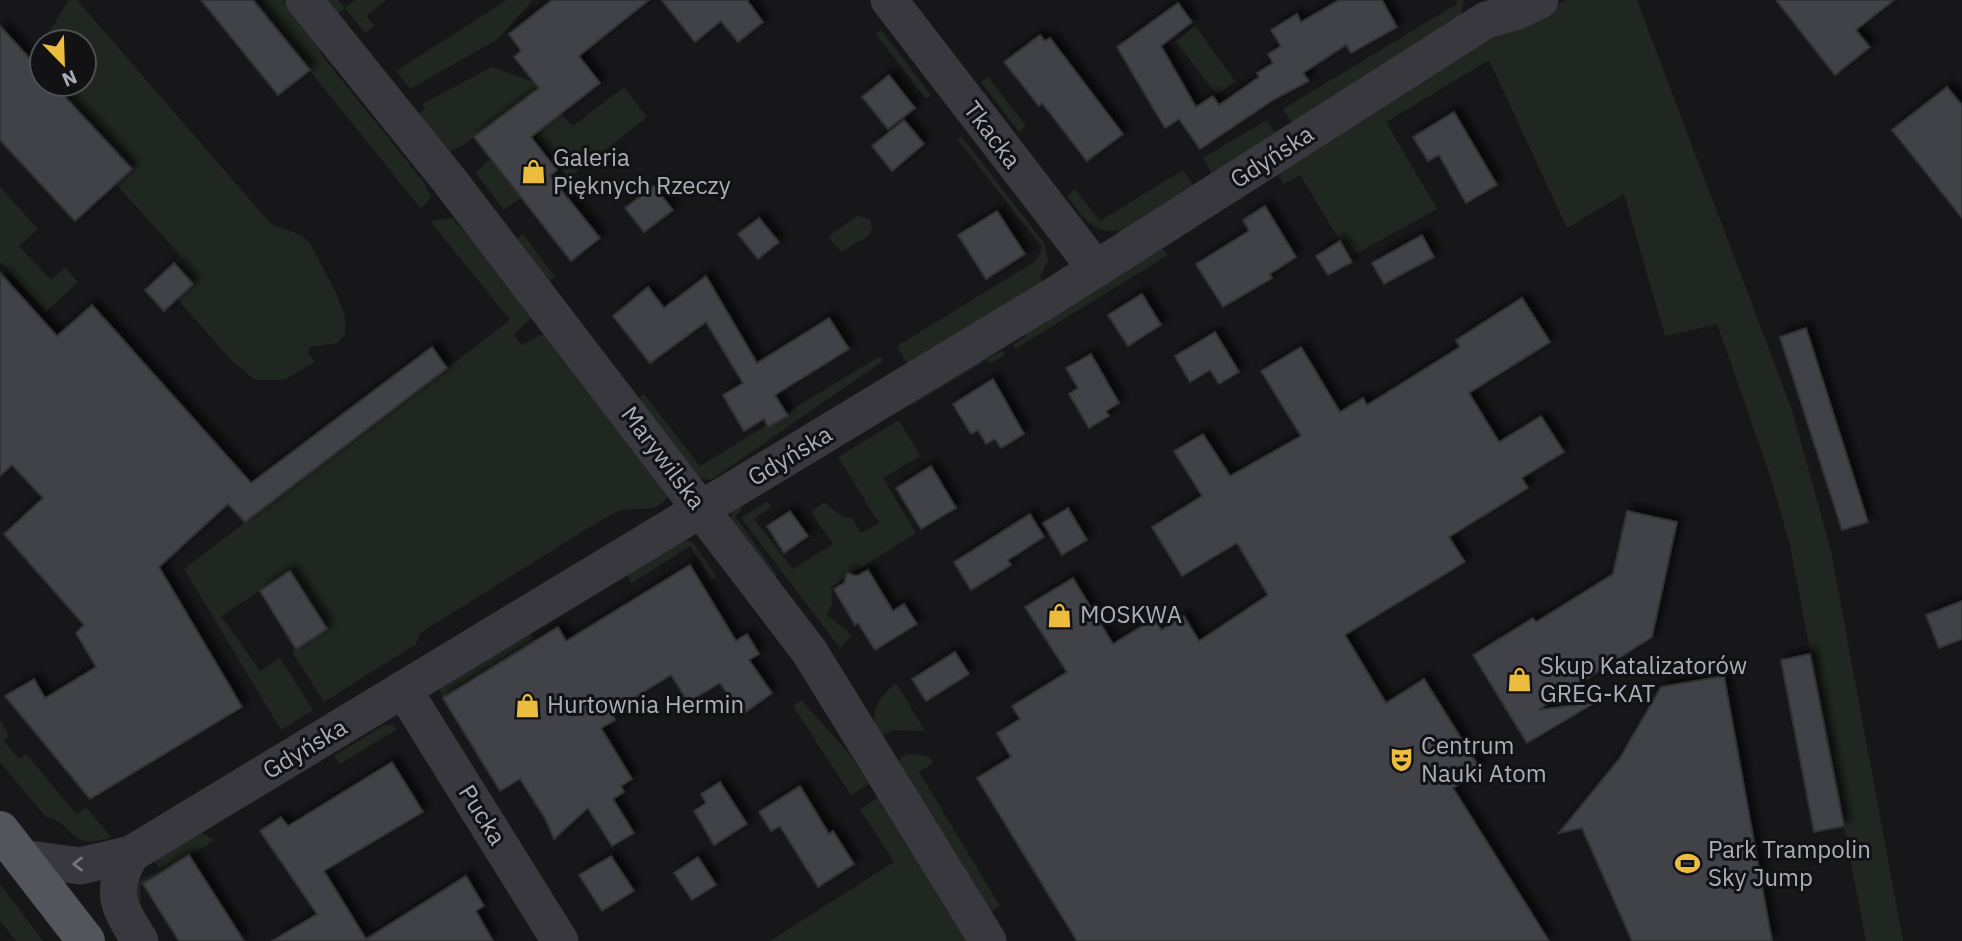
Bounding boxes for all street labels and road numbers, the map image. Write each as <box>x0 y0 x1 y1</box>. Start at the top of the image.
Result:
street label: Tkacka <box>957 94 1029 175</box>
street label: Gdyńska <box>1224 117 1319 195</box>
street label: Marywilska <box>615 399 713 516</box>
street label: Gdyńska <box>741 417 838 493</box>
street label: Gdyńska <box>256 710 353 786</box>
street label: Pucka <box>452 778 514 851</box>

